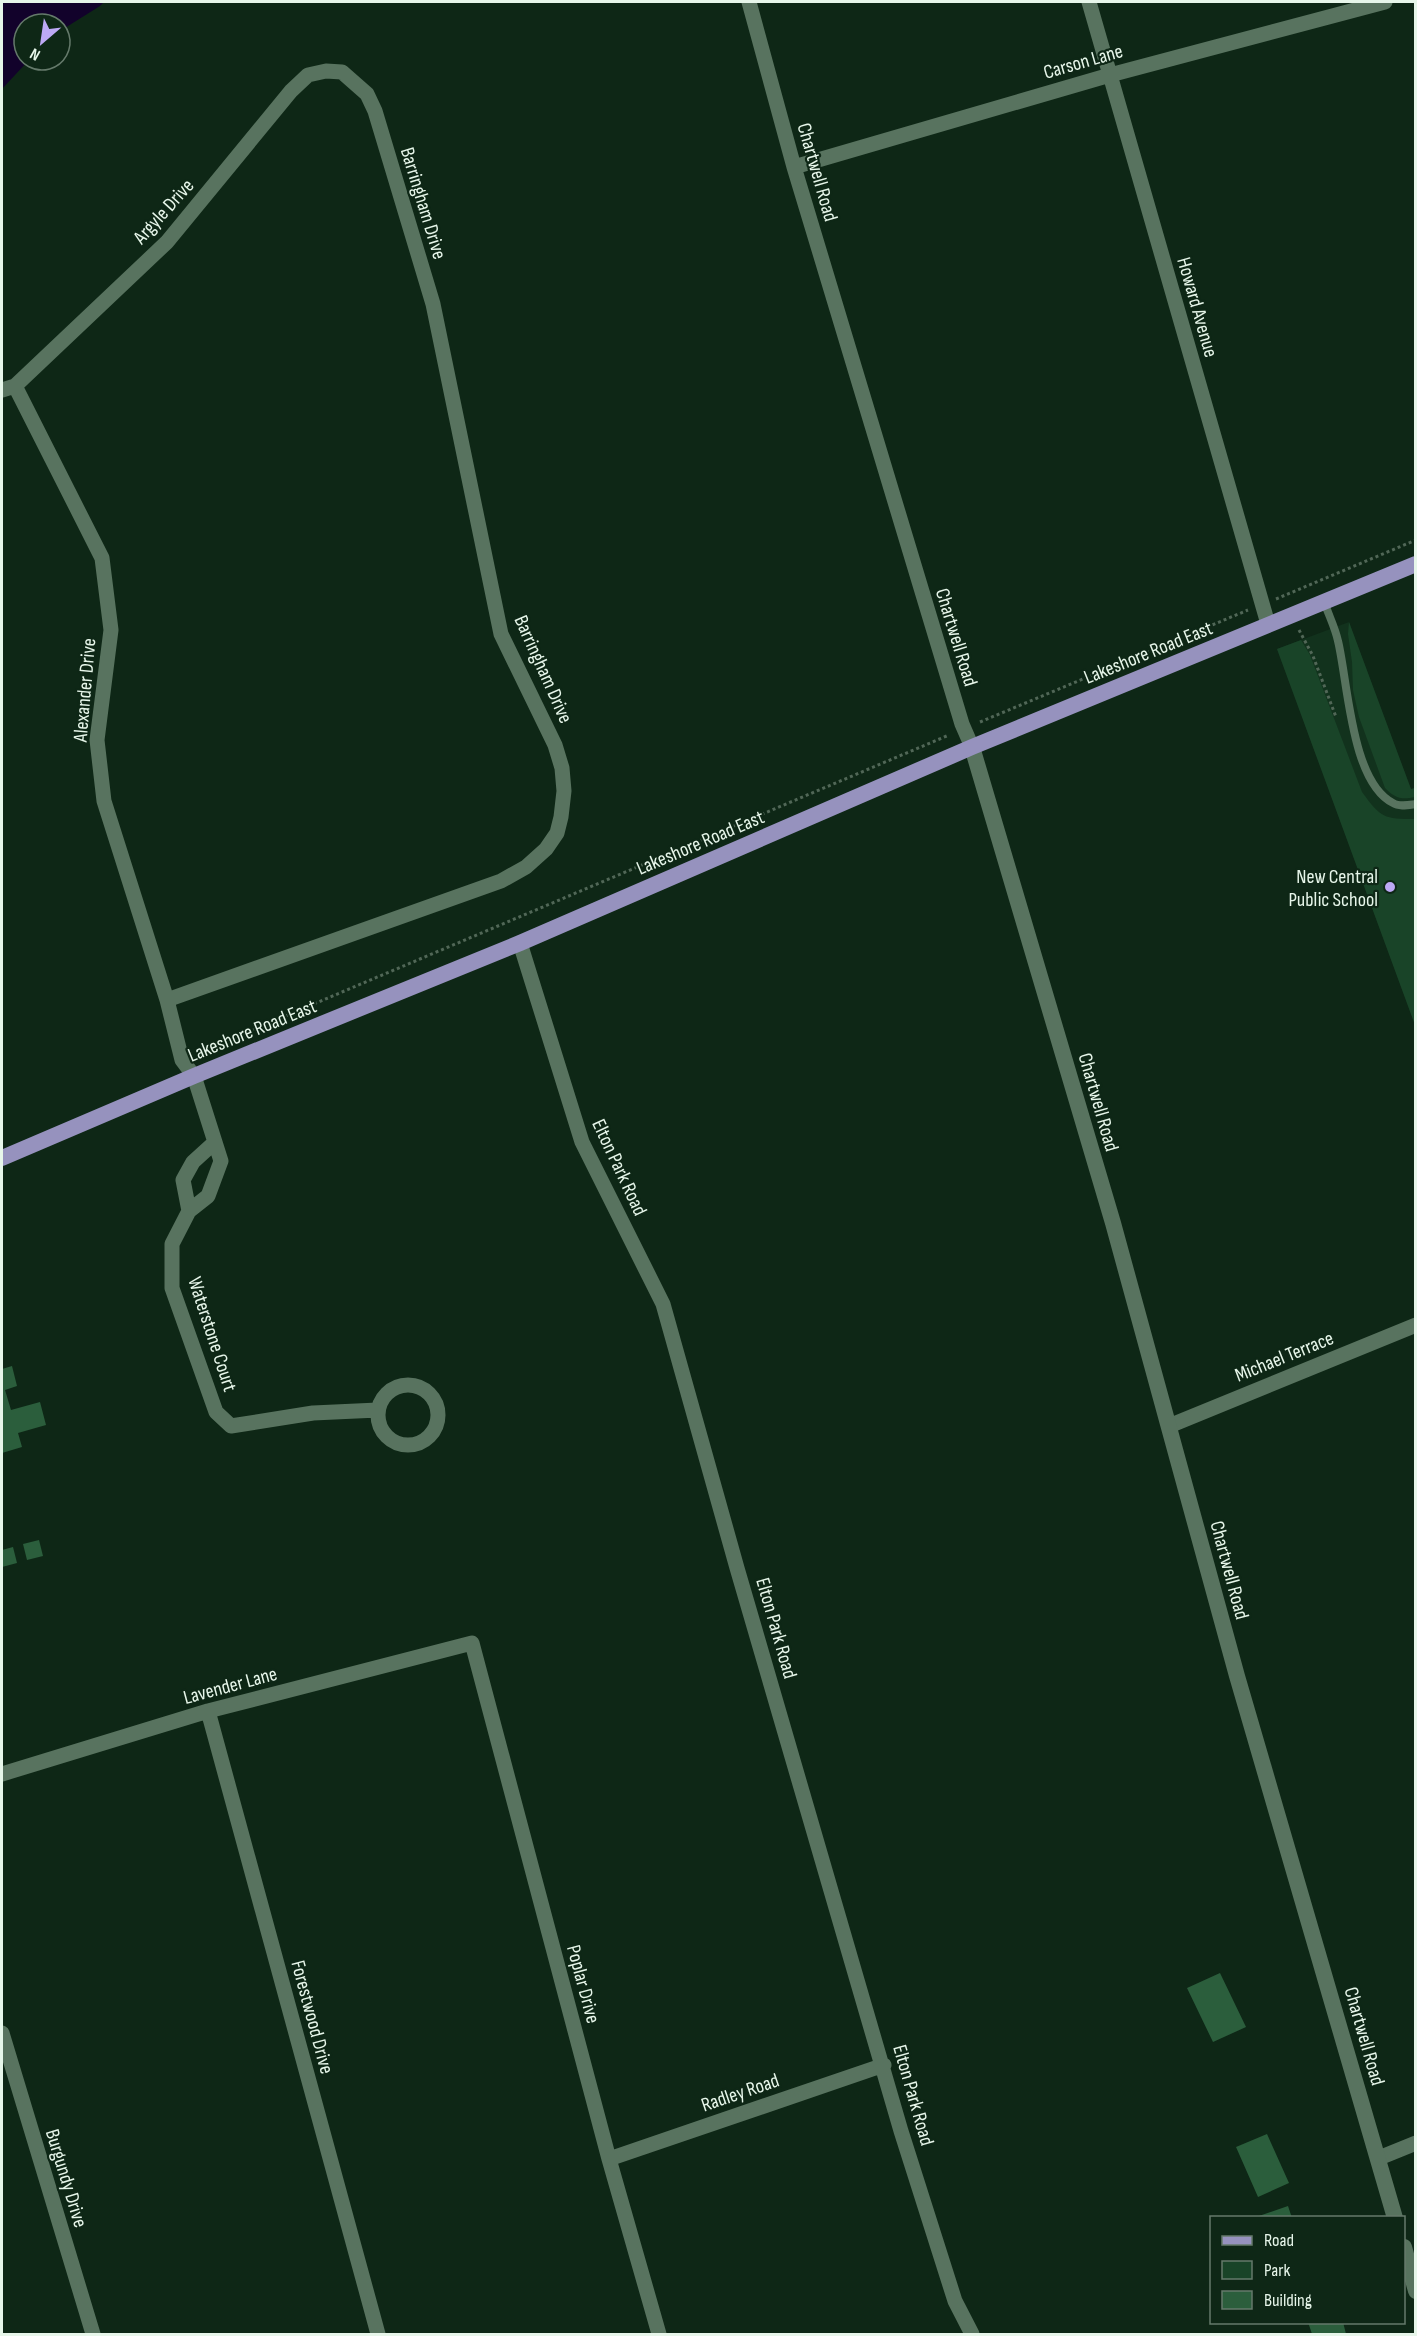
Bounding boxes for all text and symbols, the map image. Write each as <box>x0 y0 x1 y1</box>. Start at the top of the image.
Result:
north arrow <box>12 12 72 72</box>
street label: Carson Lane <box>1041 39 1126 85</box>
text: N <box>27 43 44 64</box>
street label: Chartwell Road <box>792 120 843 224</box>
street label: Barringham Drive <box>395 145 451 262</box>
street label: Argyle Drive <box>128 174 199 250</box>
street label: Howard Avenue <box>1171 255 1223 360</box>
street label: Chartwell Road <box>930 585 982 689</box>
street label: Barringham Drive <box>509 612 578 727</box>
street label: Lakeshore Road East <box>1081 616 1216 690</box>
street label: Alexander Drive <box>68 637 101 744</box>
street label: Lakeshore Road East <box>633 805 768 881</box>
place label: New Central Public School <box>1288 865 1378 912</box>
marker: New Central Public School <box>1383 880 1397 894</box>
street label: Lakeshore Road East <box>185 994 320 1068</box>
street label: Chartwell Road <box>1073 1050 1124 1154</box>
street label: Elton Park Road <box>586 1115 652 1219</box>
street label: Waterstone Court <box>182 1274 242 1395</box>
street label: Michael Terrace <box>1231 1326 1337 1388</box>
street label: Chartwell Road <box>1204 1518 1254 1622</box>
street label: Elton Park Road <box>750 1575 802 1681</box>
street label: Lavender Lane <box>181 1662 280 1710</box>
street label: Poplar Drive <box>561 1942 605 2026</box>
street label: Forestwood Drive <box>285 1958 339 2077</box>
street label: Chartwell Road <box>1339 1984 1390 2088</box>
street label: Elton Park Road <box>887 2042 939 2148</box>
street label: Radley Road <box>698 2068 782 2117</box>
street label: Burgundy Drive <box>40 2126 92 2230</box>
legend <box>1210 2216 1405 2324</box>
text: Road <box>1264 2230 1294 2251</box>
text: Park <box>1264 2260 1290 2281</box>
text: Building <box>1264 2290 1312 2311</box>

